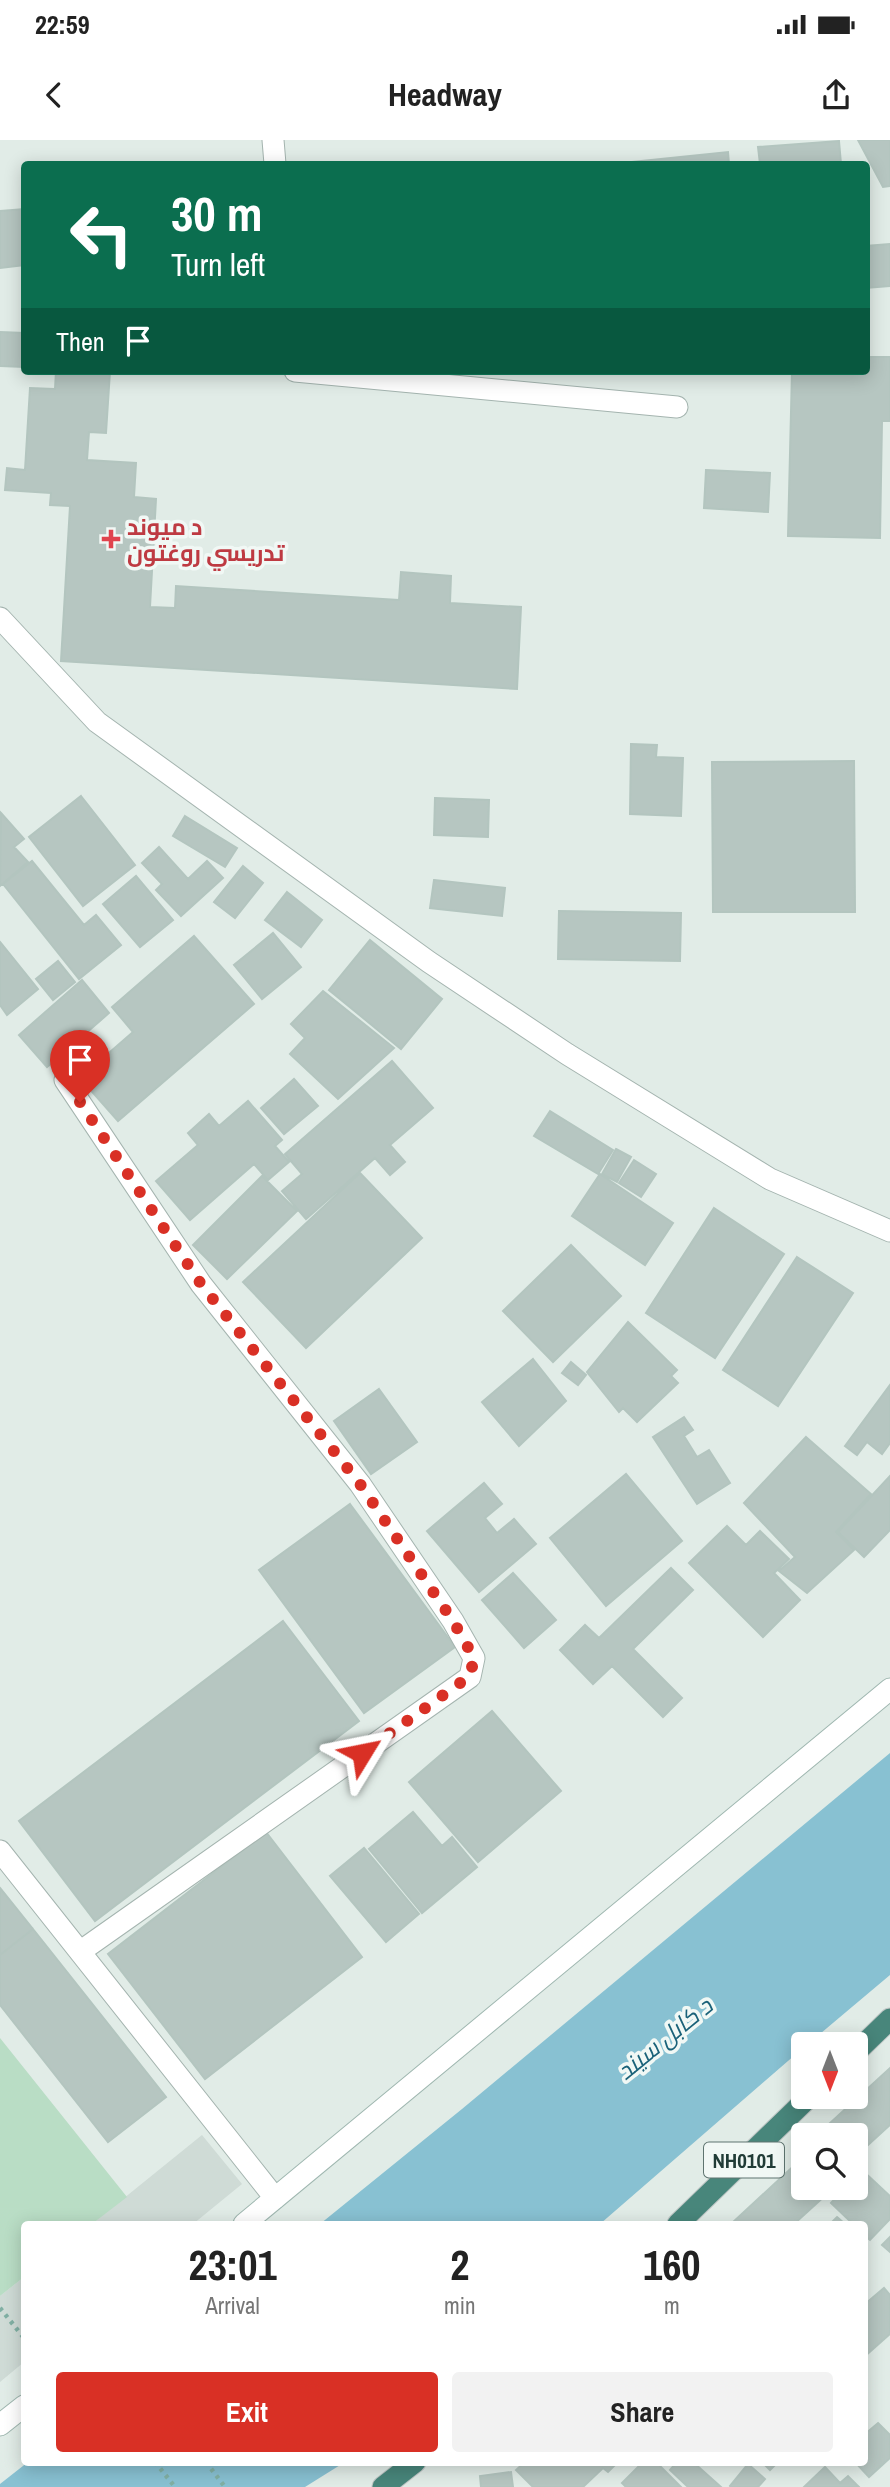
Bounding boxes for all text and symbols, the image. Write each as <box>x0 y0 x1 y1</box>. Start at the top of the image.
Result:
text: 22:59 <box>35 7 90 42</box>
text: Headway <box>388 73 502 116</box>
icon: back <box>35 76 73 114</box>
icon: share <box>817 76 855 114</box>
text: 30 m <box>171 180 263 246</box>
icon: left <box>56 189 147 280</box>
text: Turn left <box>171 243 265 286</box>
icon: arrive <box>119 322 157 360</box>
text: Then <box>56 324 105 359</box>
place label: د میوند تدریسي روغتون <box>127 511 285 571</box>
marker: د میوند تدریسي روغتون <box>101 529 121 549</box>
pin <box>50 1030 110 1102</box>
icon: arrive <box>61 1041 99 1079</box>
position arrow <box>325 1716 399 1790</box>
water label: د کابل سيند <box>609 1989 720 2086</box>
north arrow <box>791 2032 868 2109</box>
map controls <box>791 2032 868 2200</box>
button: search <box>791 2123 868 2200</box>
road number: NH0101 <box>704 2142 784 2178</box>
text: 23:01 <box>189 2237 277 2293</box>
text: 2 <box>450 2237 469 2293</box>
text: 160 <box>643 2237 701 2293</box>
text: Arrival <box>205 2290 260 2321</box>
text: min <box>444 2290 476 2321</box>
text: m <box>664 2290 680 2321</box>
button: Exit <box>56 2372 438 2452</box>
button: Share <box>452 2372 833 2452</box>

